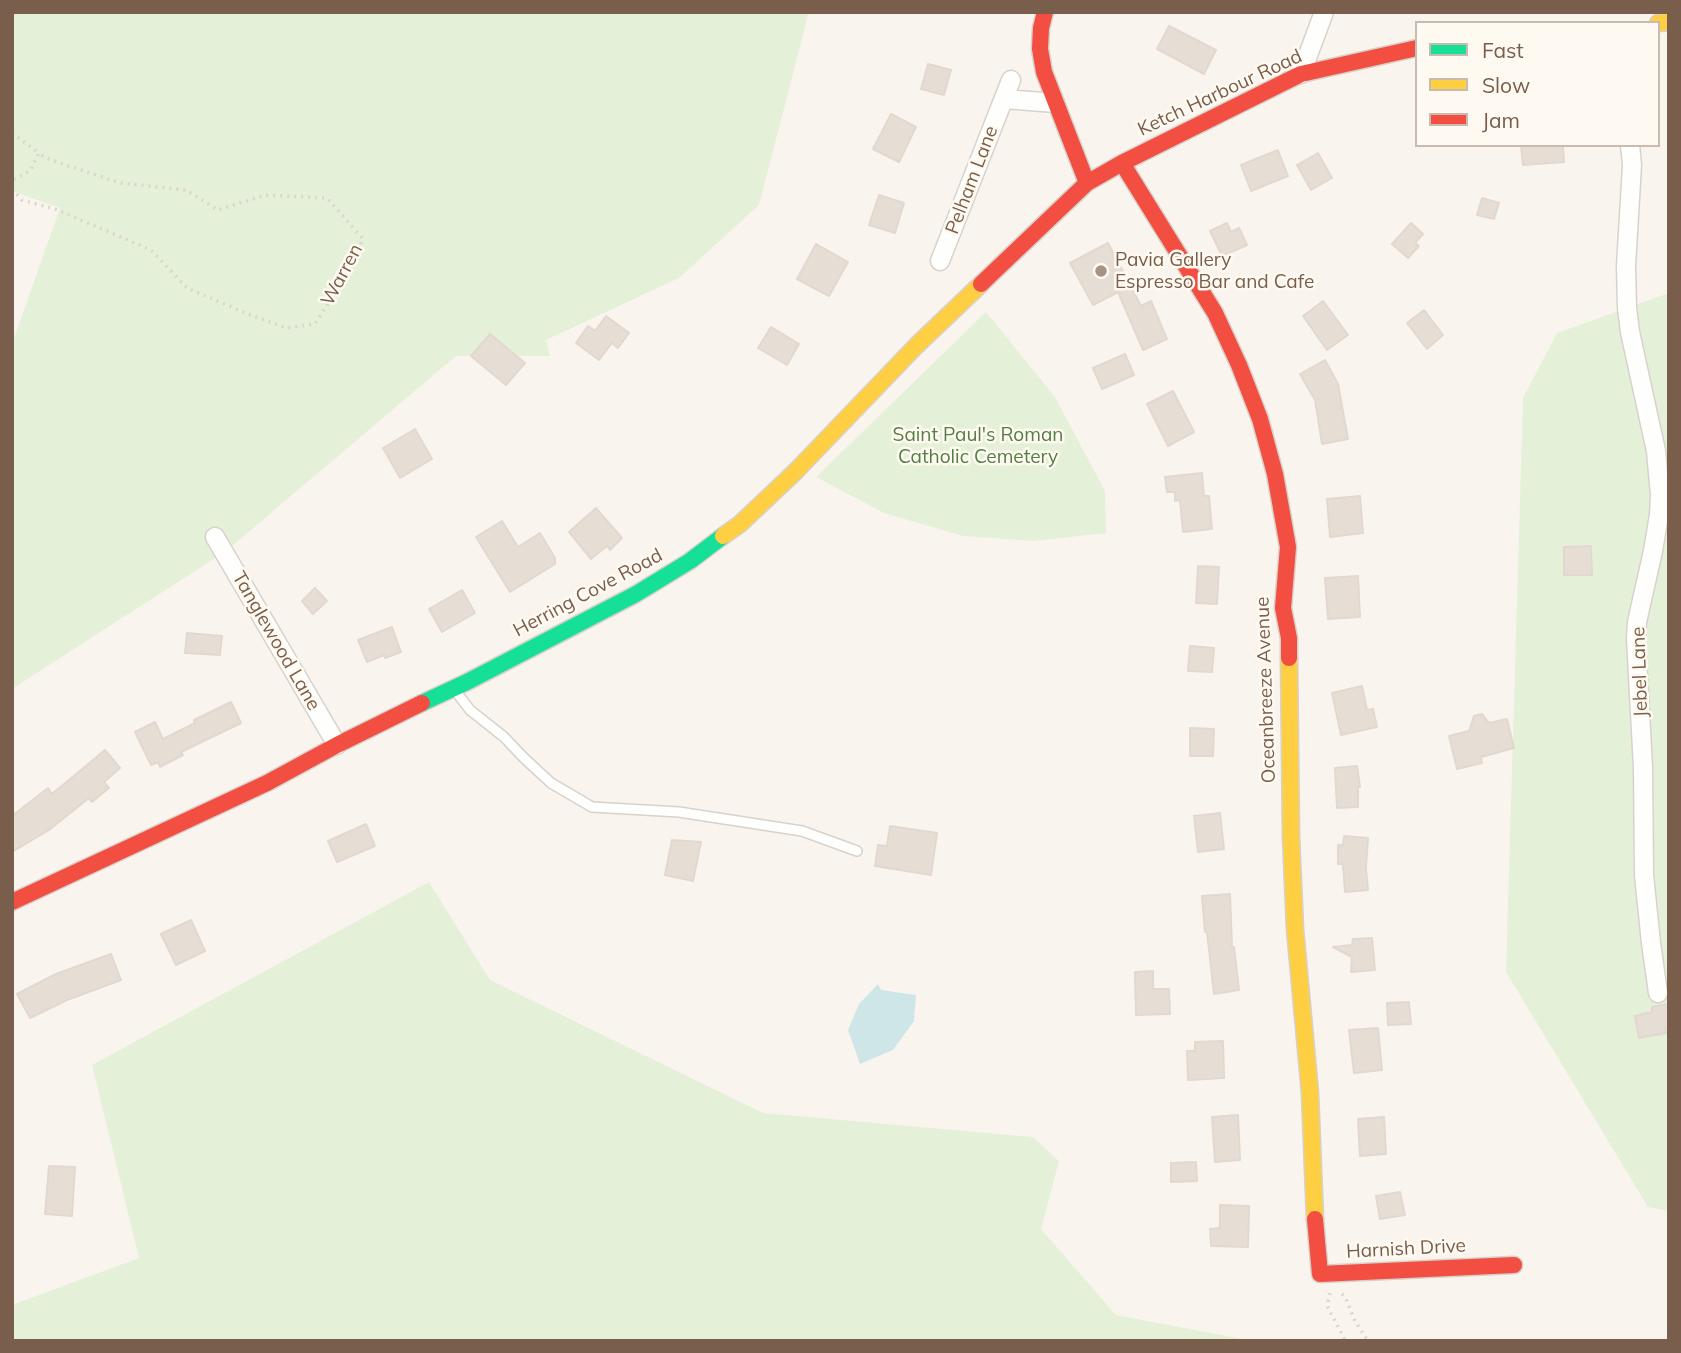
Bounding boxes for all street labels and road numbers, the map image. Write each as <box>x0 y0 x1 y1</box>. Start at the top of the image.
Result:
street label: Ketch Harbour Road <box>1134 45 1306 141</box>
street label: Pelham Lane <box>941 123 1003 237</box>
street label: Warren <box>316 240 368 310</box>
street label: Herring Cove Road <box>510 544 666 642</box>
street label: Tanglewood Lane <box>227 568 325 714</box>
street label: Oceanbreeze Avenue <box>1251 596 1281 784</box>
street label: Jebel Lane <box>1627 626 1653 718</box>
street label: Harnish Drive <box>1346 1234 1466 1264</box>

